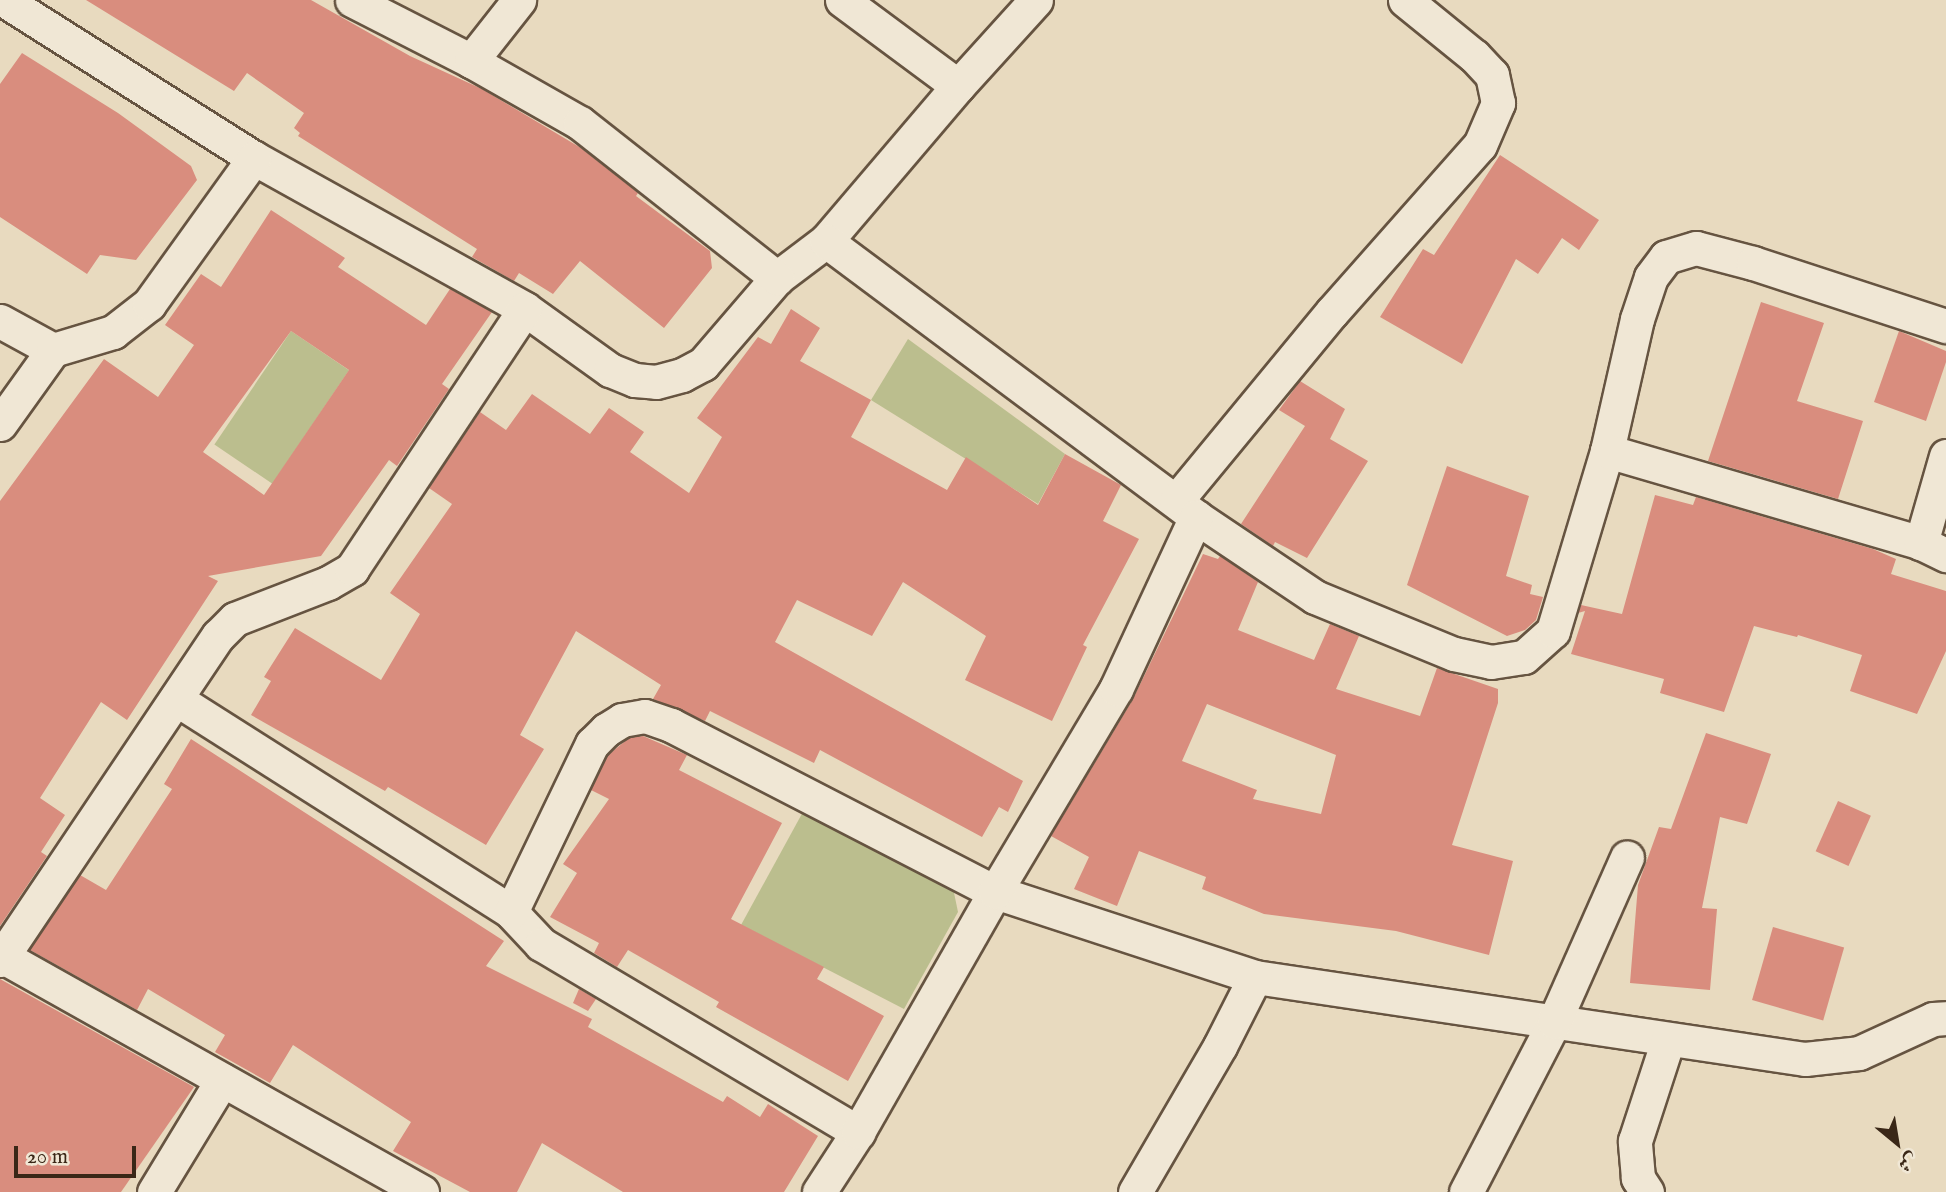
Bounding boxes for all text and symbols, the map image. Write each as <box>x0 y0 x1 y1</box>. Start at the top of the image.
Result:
north arrow <box>1862 1108 1932 1178</box>
scale bar <box>18 1132 140 1176</box>
text: 20 m <box>27 1144 68 1171</box>
text: ش <box>1893 1146 1922 1176</box>

